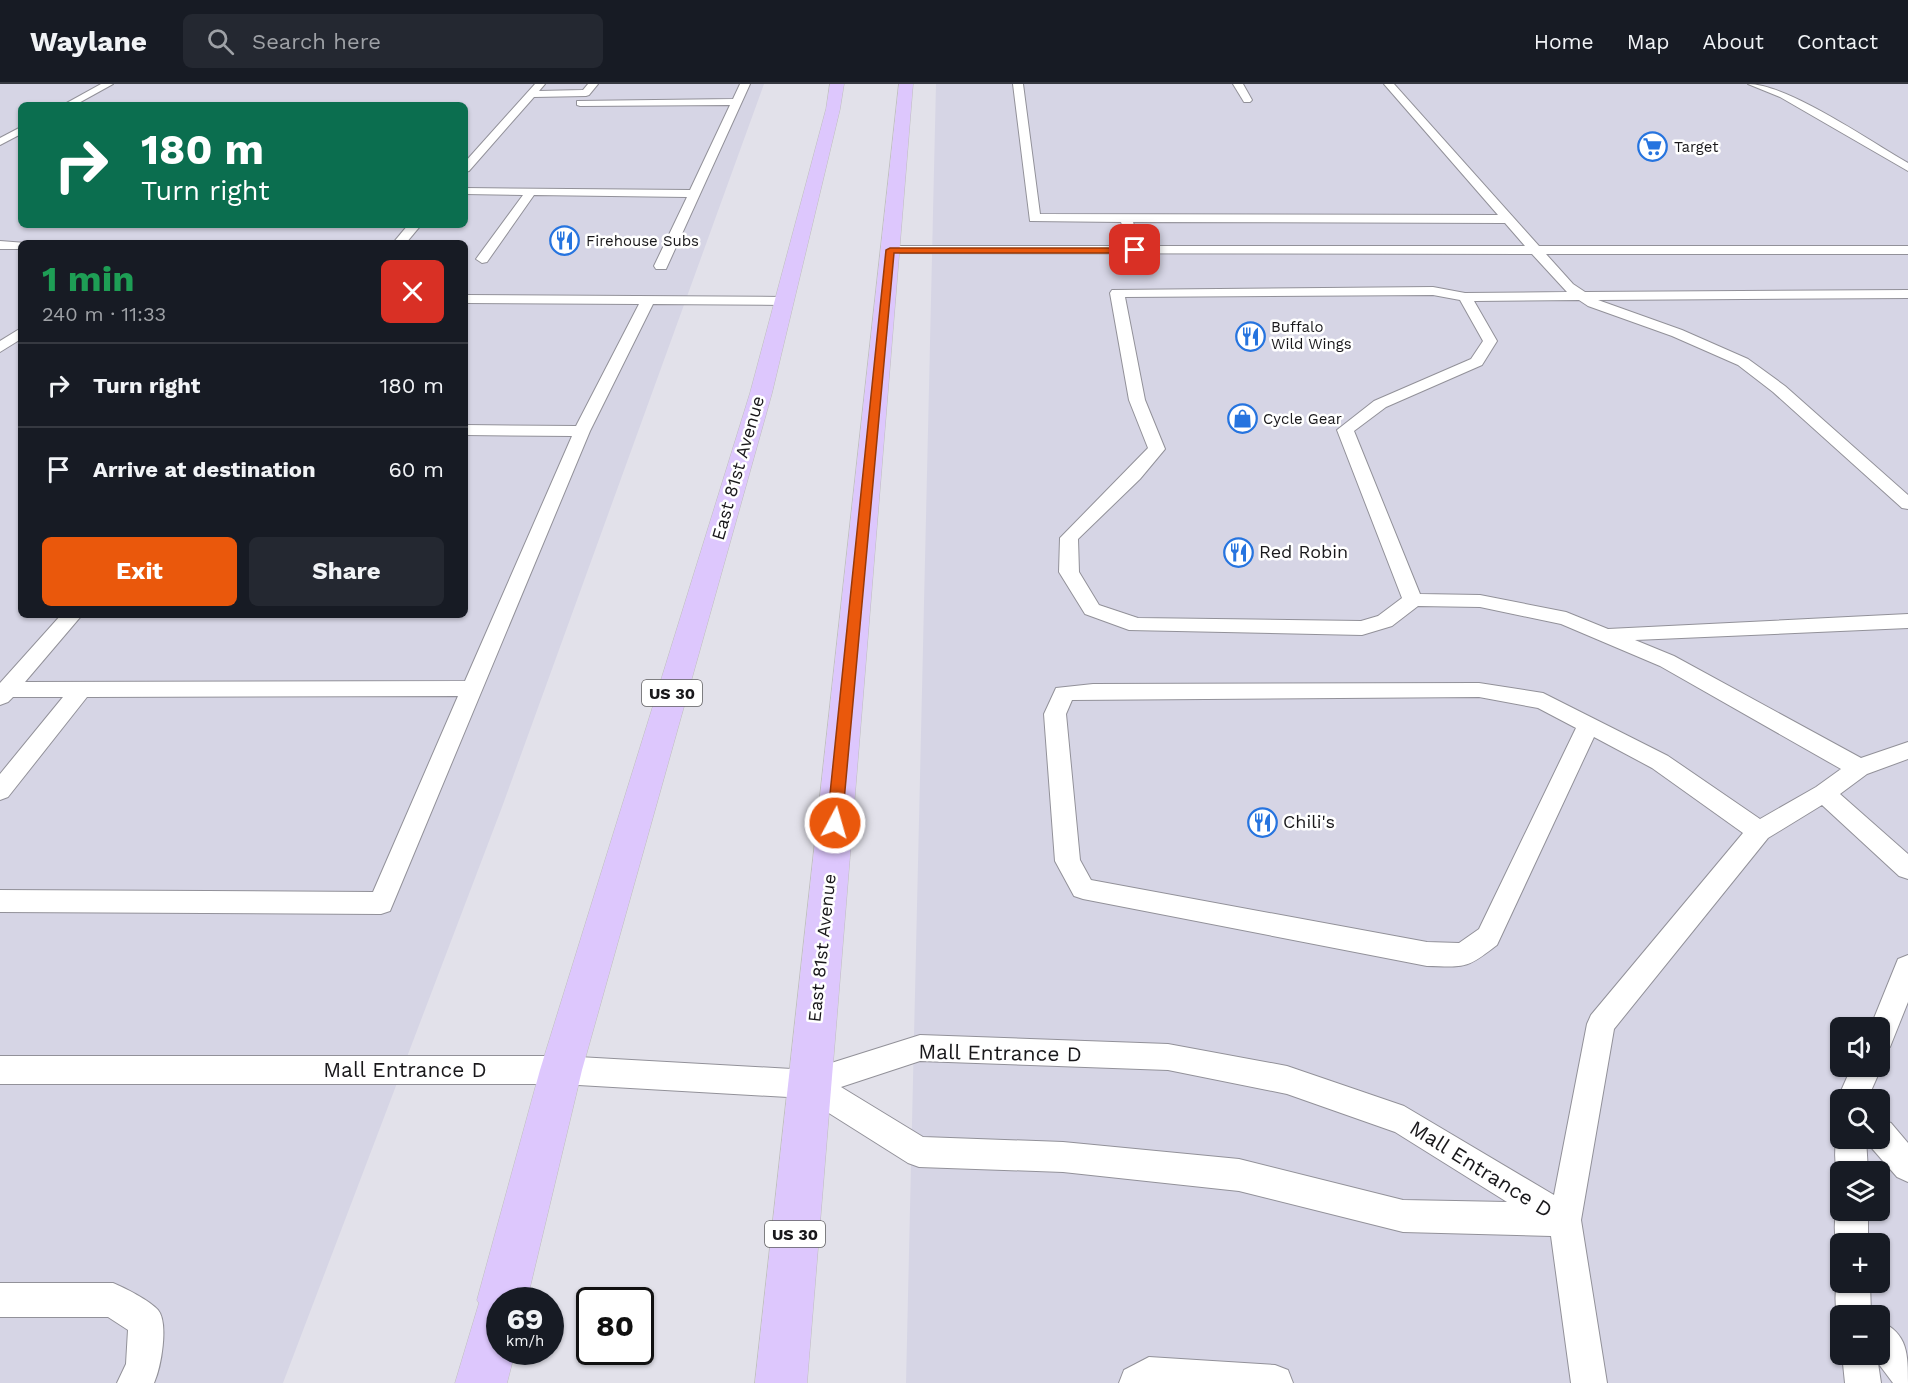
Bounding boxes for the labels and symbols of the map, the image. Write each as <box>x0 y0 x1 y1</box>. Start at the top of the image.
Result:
supermarket icon: Target <box>1637 131 1669 163</box>
place label: Target <box>1674 138 1719 156</box>
pin <box>1109 224 1160 275</box>
restaurant icon: Firehouse Subs <box>549 225 581 257</box>
place label: Firehouse Subs <box>586 232 699 250</box>
place label: Buffalo Wild Wings <box>1271 318 1352 353</box>
restaurant icon: Buffalo Wild Wings <box>1234 320 1266 352</box>
street label: East 81st Avenue <box>707 393 768 542</box>
shop icon: Cycle Gear <box>1226 403 1258 435</box>
place label: Cycle Gear <box>1263 410 1342 428</box>
restaurant icon: Red Robin <box>1222 536 1254 568</box>
place label: Red Robin <box>1259 541 1348 562</box>
road number: US 30 <box>642 680 702 706</box>
position arrow <box>803 791 867 855</box>
restaurant icon: Chili's <box>1246 806 1278 838</box>
place label: Chili's <box>1283 811 1335 832</box>
street label: East 81st Avenue <box>803 873 840 1023</box>
street label: Mall Entrance D <box>918 1039 1082 1066</box>
street label: Mall Entrance D <box>323 1057 487 1082</box>
street label: Mall Entrance D <box>1405 1115 1557 1222</box>
road number: US 30 <box>765 1221 825 1247</box>
speed limit sign: 80 <box>576 1287 654 1365</box>

